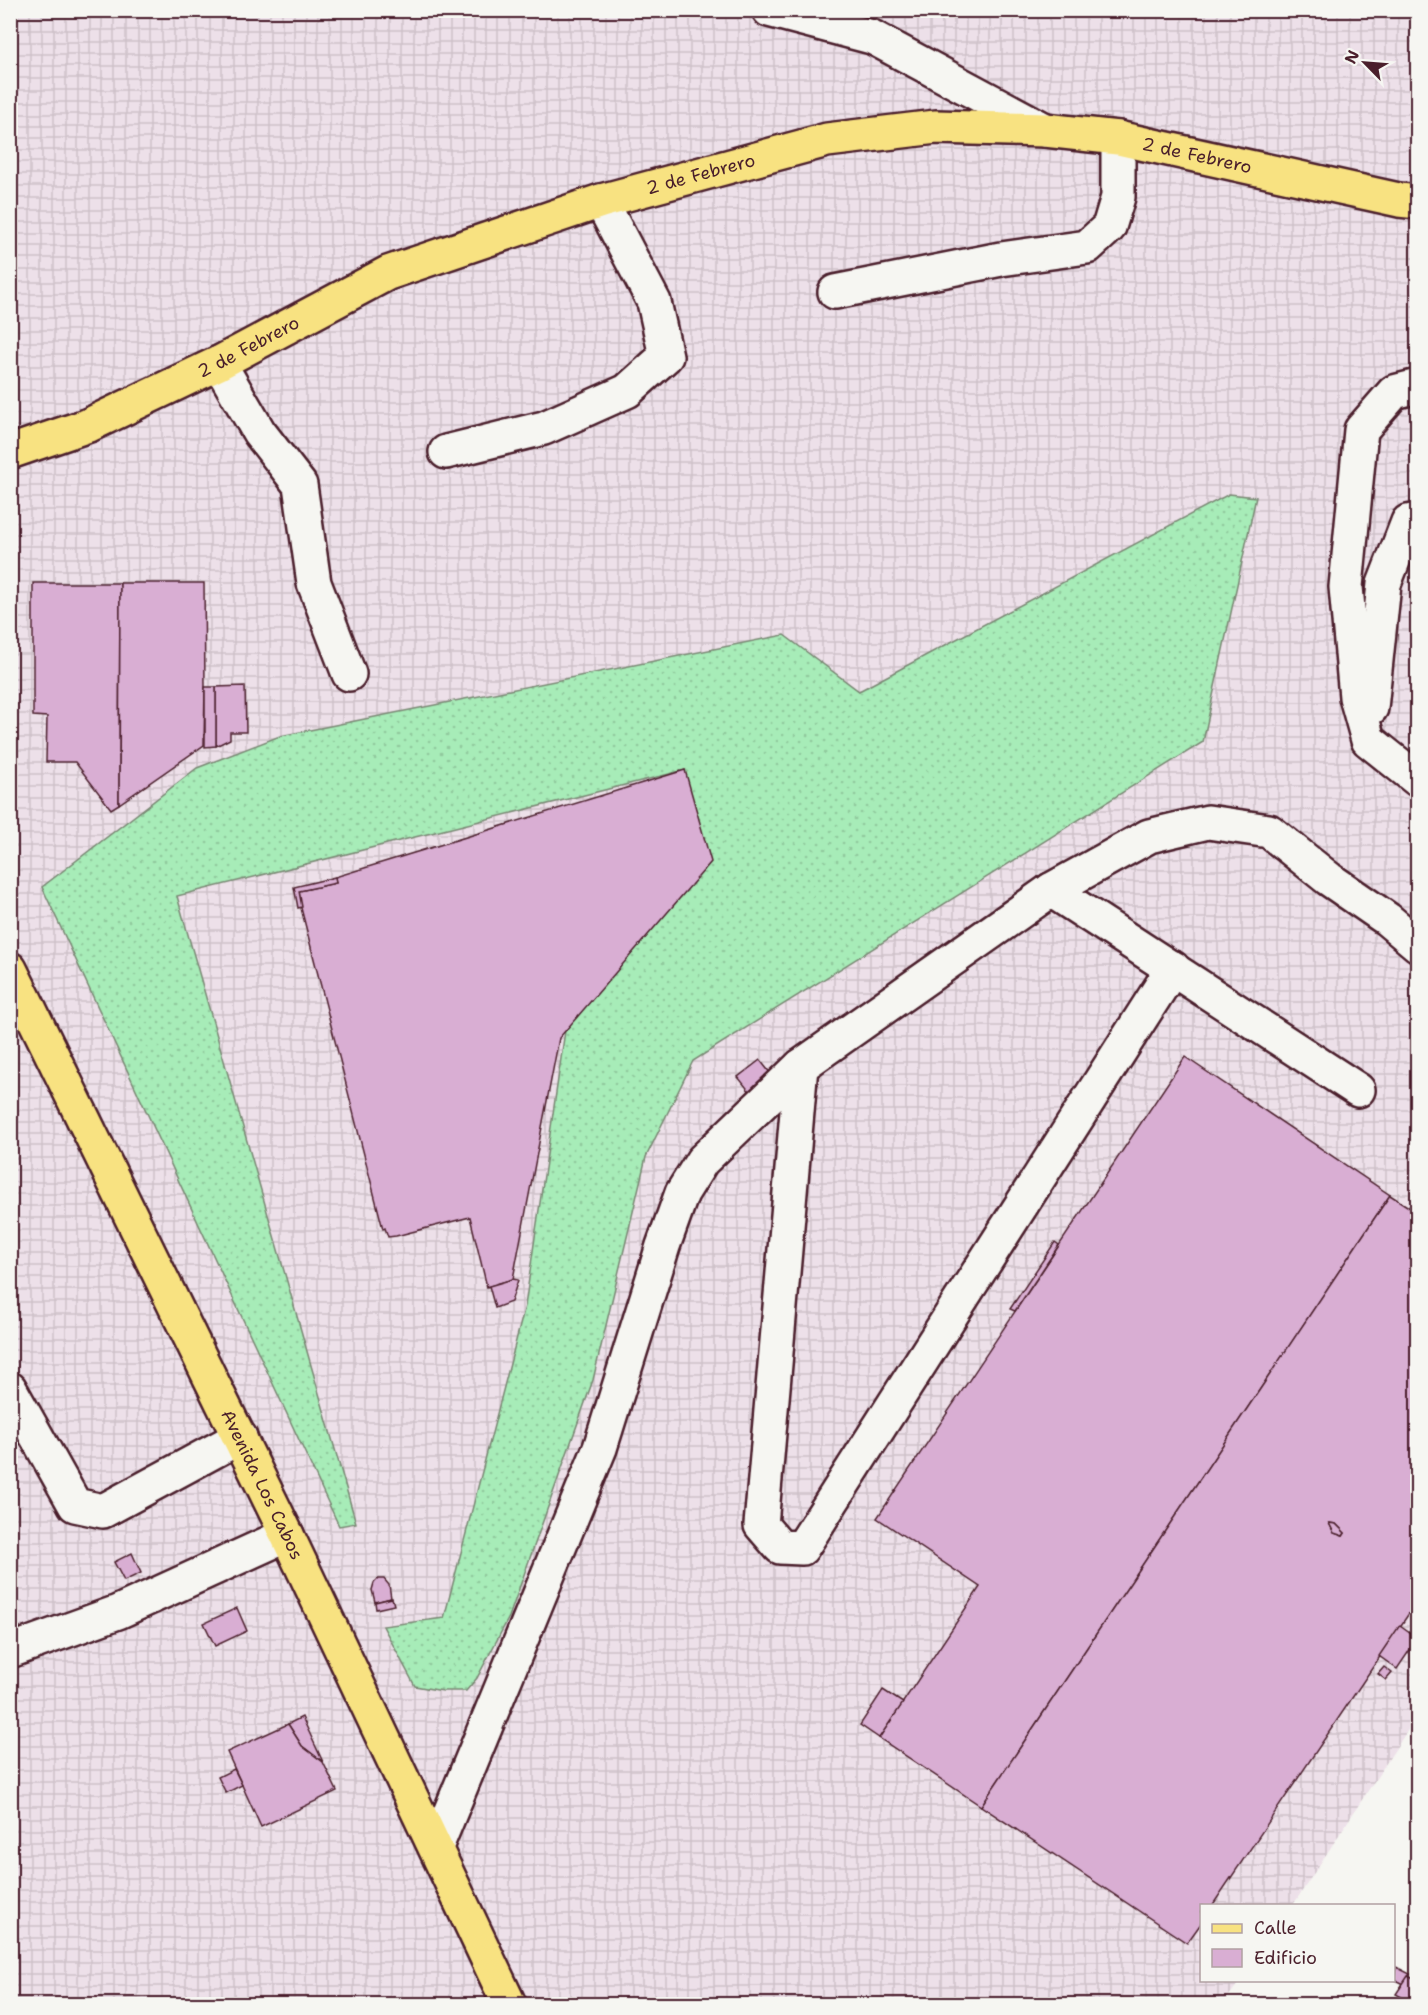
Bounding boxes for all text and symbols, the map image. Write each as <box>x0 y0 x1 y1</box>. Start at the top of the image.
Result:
north arrow <box>1335 33 1395 93</box>
text: N <box>1340 47 1364 67</box>
street label: 2 de Febrero <box>1140 132 1254 179</box>
street label: 2 de Febrero <box>643 148 758 200</box>
street label: 2 de Febrero <box>194 310 304 383</box>
street label: Avenida Los Cabos <box>215 1406 309 1564</box>
legend <box>1200 1904 1395 1982</box>
text: Calle <box>1254 1916 1297 1940</box>
text: Edificio <box>1254 1946 1317 1970</box>

